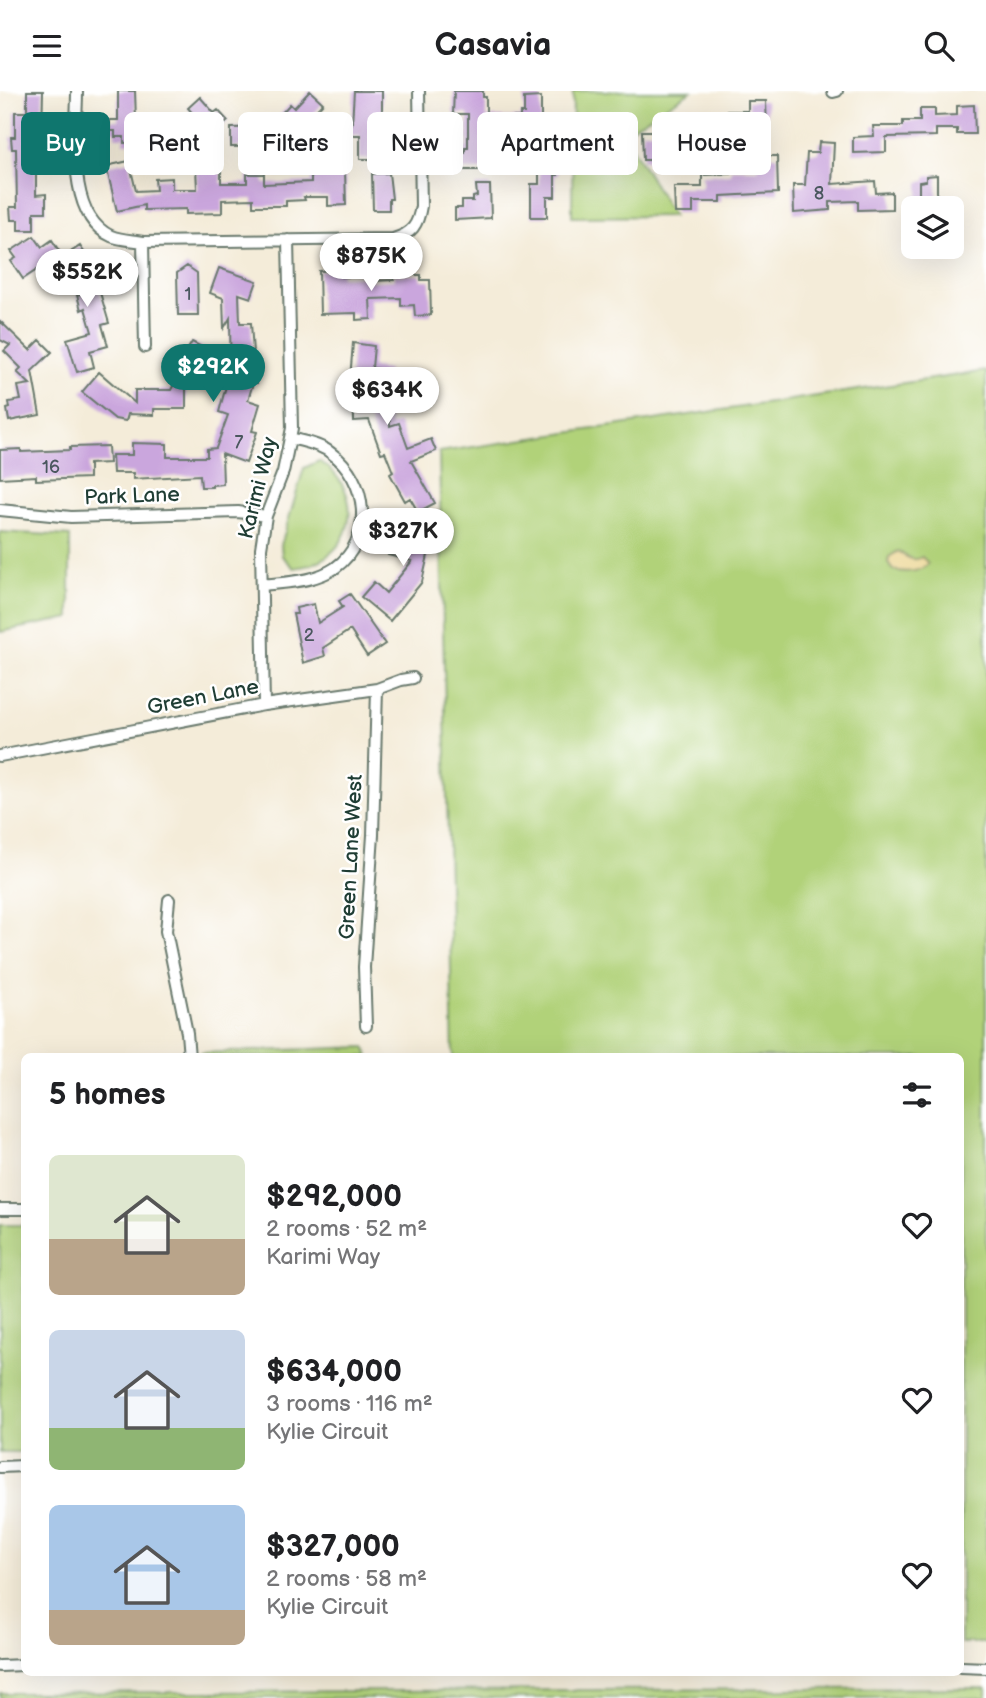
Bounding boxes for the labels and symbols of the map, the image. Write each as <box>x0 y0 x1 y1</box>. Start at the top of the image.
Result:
house number: 8 <box>814 183 824 204</box>
pin: $875K <box>322 233 420 293</box>
pin: $552K <box>38 249 136 309</box>
house number: 1 <box>185 284 191 305</box>
pin: $292K <box>164 345 262 404</box>
pin: $634K <box>338 367 436 427</box>
house number: 7 <box>235 432 244 453</box>
street label: Karimi Way <box>233 434 283 542</box>
house number: 16 <box>42 457 60 478</box>
street label: Park Lane <box>84 482 180 510</box>
pin: $327K <box>354 509 452 568</box>
house number: 2 <box>304 625 315 646</box>
street label: Green Lane <box>145 674 261 720</box>
street label: Green Lane West <box>334 773 368 940</box>

